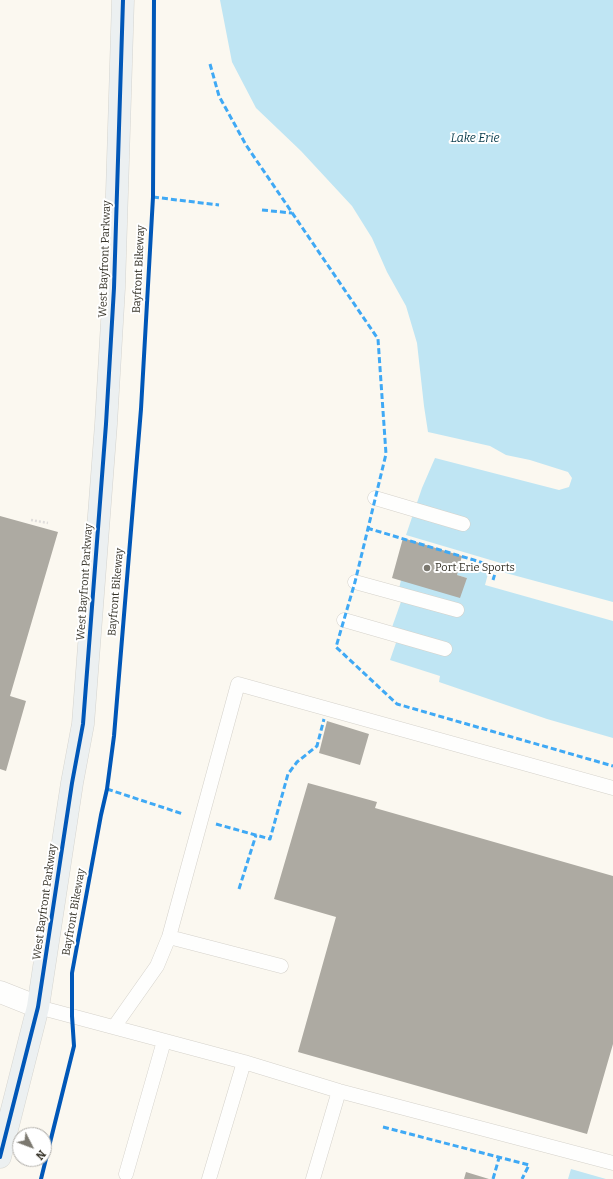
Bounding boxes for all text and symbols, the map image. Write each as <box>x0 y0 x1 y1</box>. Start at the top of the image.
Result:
water label: Lake Erie <box>450 132 500 146</box>
street label: West Bayfront Parkway <box>96 200 114 318</box>
street label: Bayfront Bikeway <box>130 225 148 313</box>
street label: West Bayfront Parkway <box>74 523 96 641</box>
street label: Bayfront Bikeway <box>106 547 126 637</box>
place label: Port Erie Sports <box>435 561 515 575</box>
marker: Port Erie Sports <box>422 563 432 573</box>
street label: West Bayfront Parkway <box>30 843 60 961</box>
street label: Bayfront Bikeway <box>60 867 88 957</box>
north arrow <box>12 1127 52 1167</box>
text: N <box>33 1147 48 1162</box>

